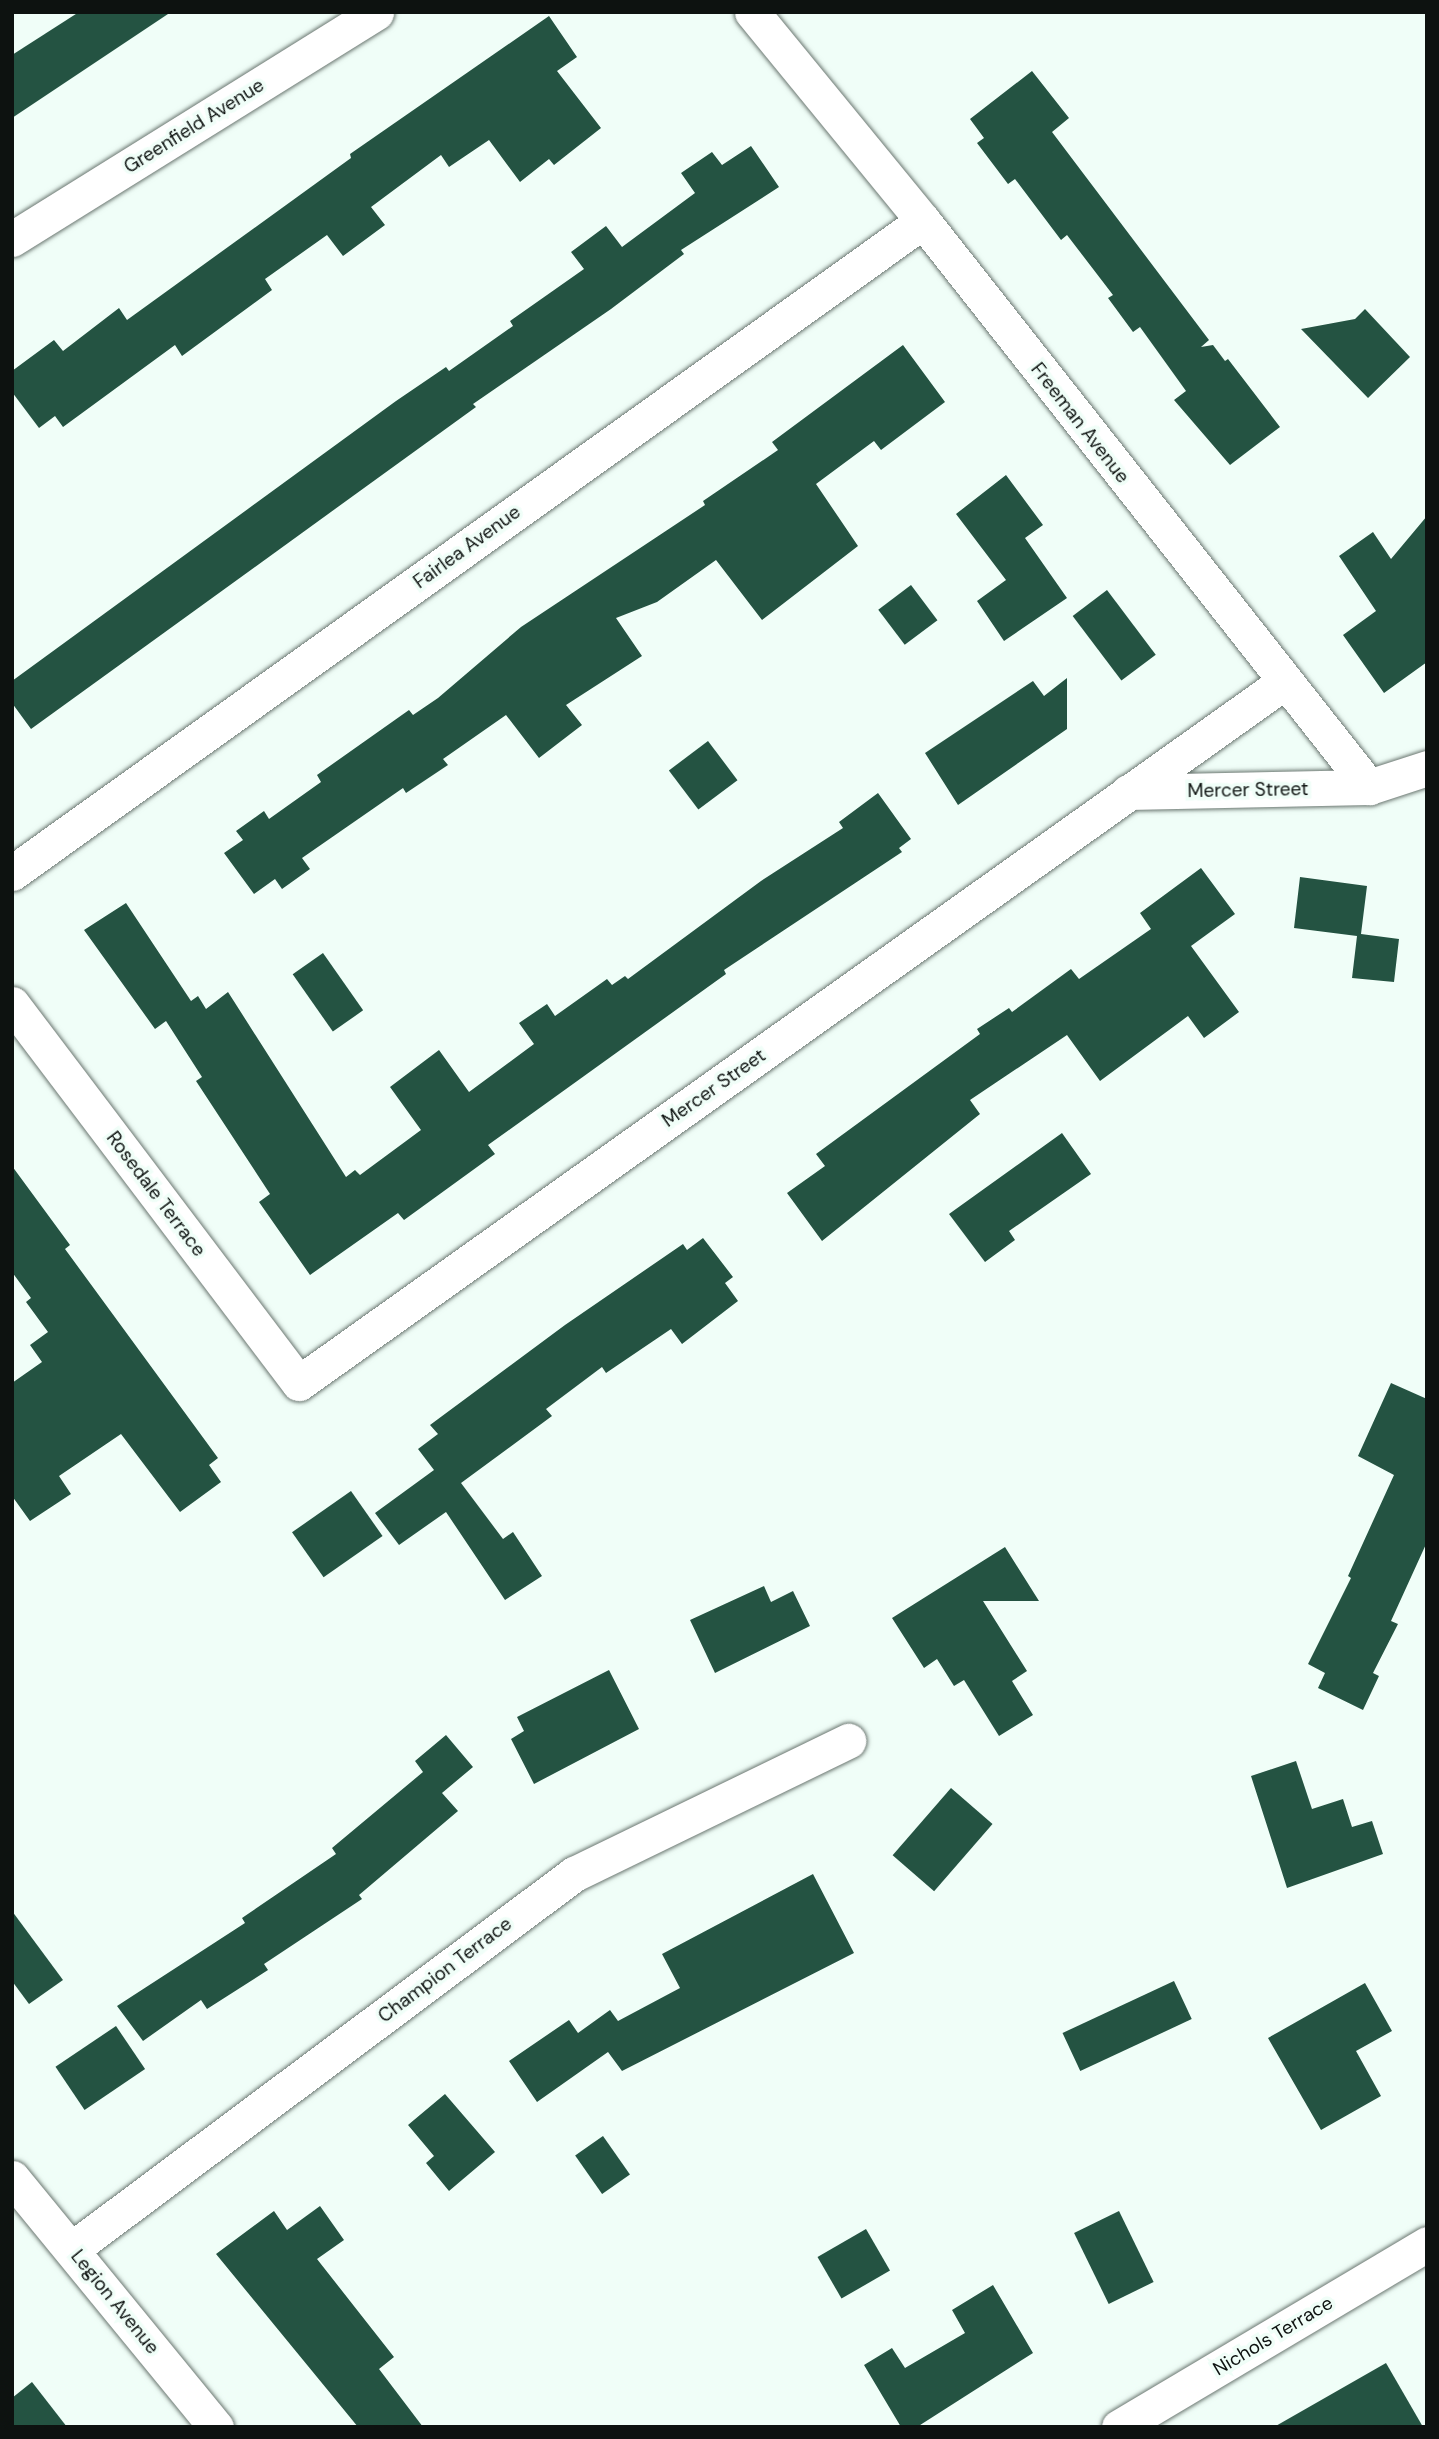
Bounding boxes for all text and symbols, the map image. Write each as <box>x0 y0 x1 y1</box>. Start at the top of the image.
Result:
street label: Greenfield Avenue <box>120 74 268 178</box>
street label: Freeman Avenue <box>1026 358 1134 488</box>
street label: Fairlea Avenue <box>409 501 525 593</box>
street label: Mercer Street <box>1187 778 1309 802</box>
street label: Mercer Street <box>658 1044 770 1132</box>
street label: Rosedale Terrace <box>102 1127 210 1261</box>
street label: Champion Terrace <box>374 1912 516 2028</box>
street label: Legion Avenue <box>66 2245 164 2359</box>
street label: Nichols Terrace <box>1209 2291 1337 2381</box>

